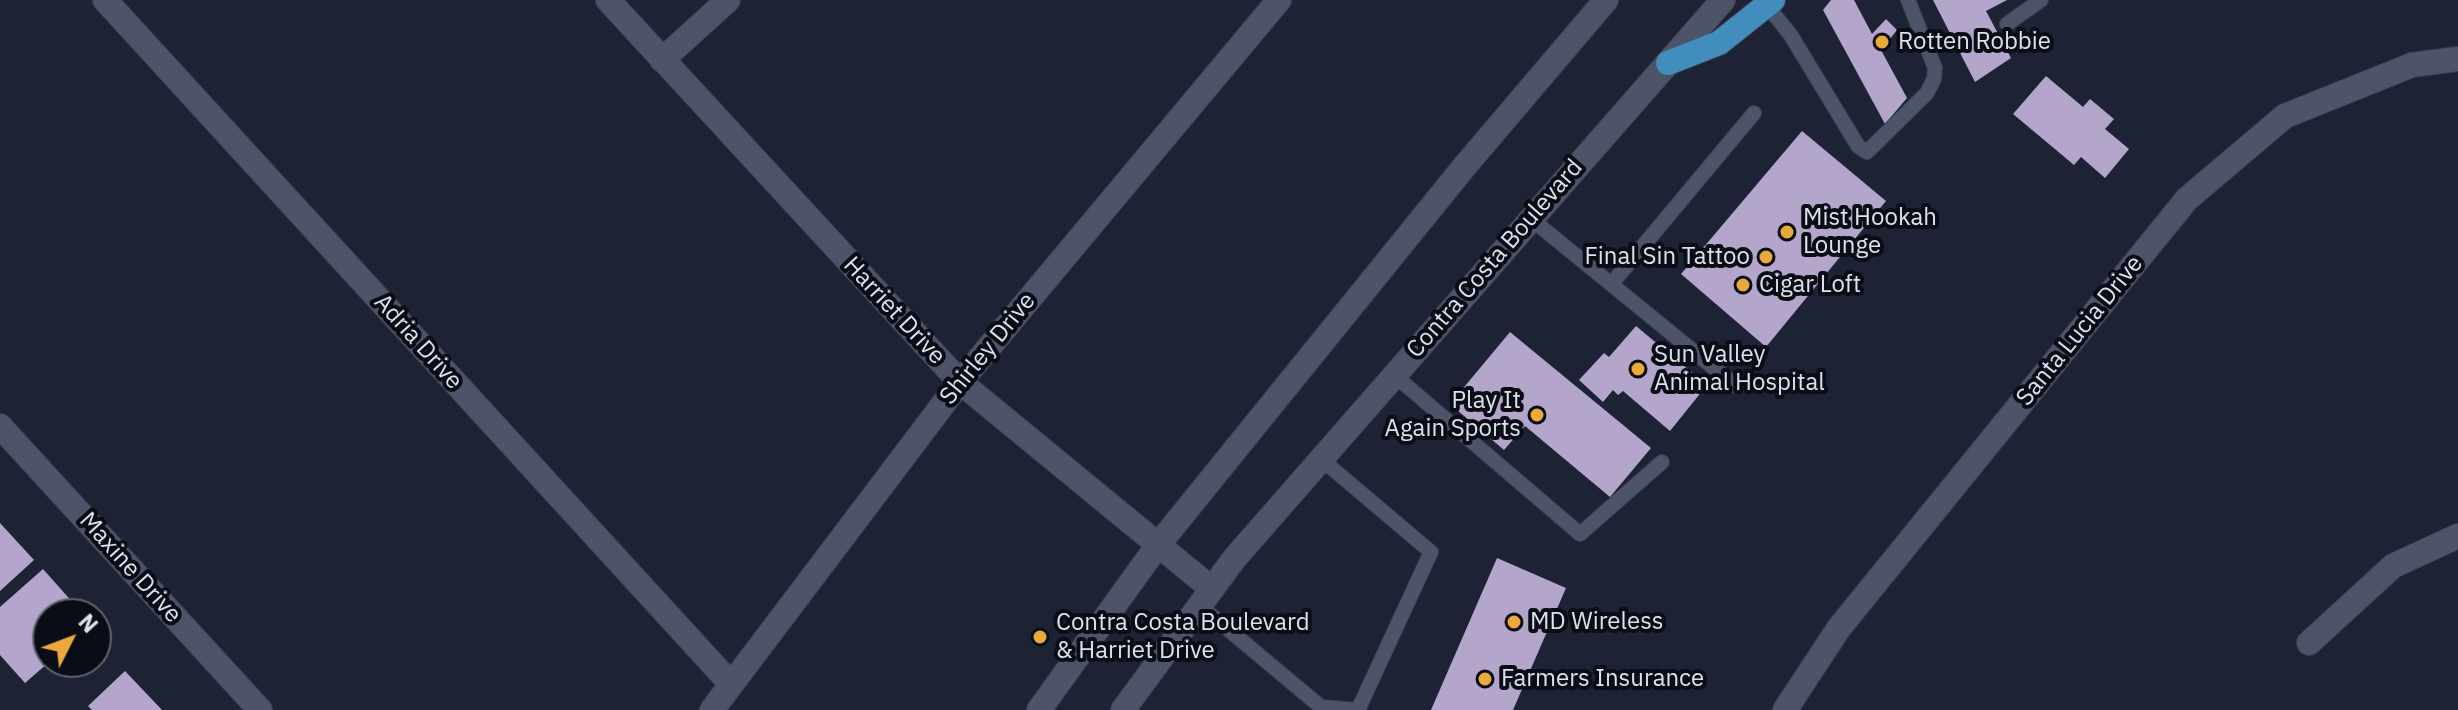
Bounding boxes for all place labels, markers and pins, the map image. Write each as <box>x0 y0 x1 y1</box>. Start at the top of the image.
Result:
place label: Rotten Robbie <box>1898 28 2051 56</box>
marker: Rotten Robbie <box>1873 33 1891 51</box>
place label: Mist Hookah Lounge <box>1803 204 1937 260</box>
marker: Mist Hookah Lounge <box>1778 223 1796 241</box>
place label: Final Sin Tattoo <box>1584 243 1750 271</box>
marker: Final Sin Tattoo <box>1757 248 1775 266</box>
place label: Cigar Loft <box>1759 271 1861 299</box>
marker: Cigar Loft <box>1734 276 1752 294</box>
place label: Sun Valley Animal Hospital <box>1654 341 1825 397</box>
marker: Sun Valley Animal Hospital <box>1629 360 1647 378</box>
place label: Play It Again Sports <box>1385 387 1521 443</box>
marker: Play It Again Sports <box>1528 406 1546 424</box>
place label: MD Wireless <box>1530 608 1663 636</box>
place label: Contra Costa Boulevard & Harriet Drive <box>1056 609 1310 665</box>
marker: MD Wireless <box>1505 613 1523 631</box>
marker: Contra Costa Boulevard & Harriet Drive <box>1031 628 1049 646</box>
place label: Farmers Insurance <box>1501 665 1704 693</box>
marker: Farmers Insurance <box>1476 670 1494 688</box>

